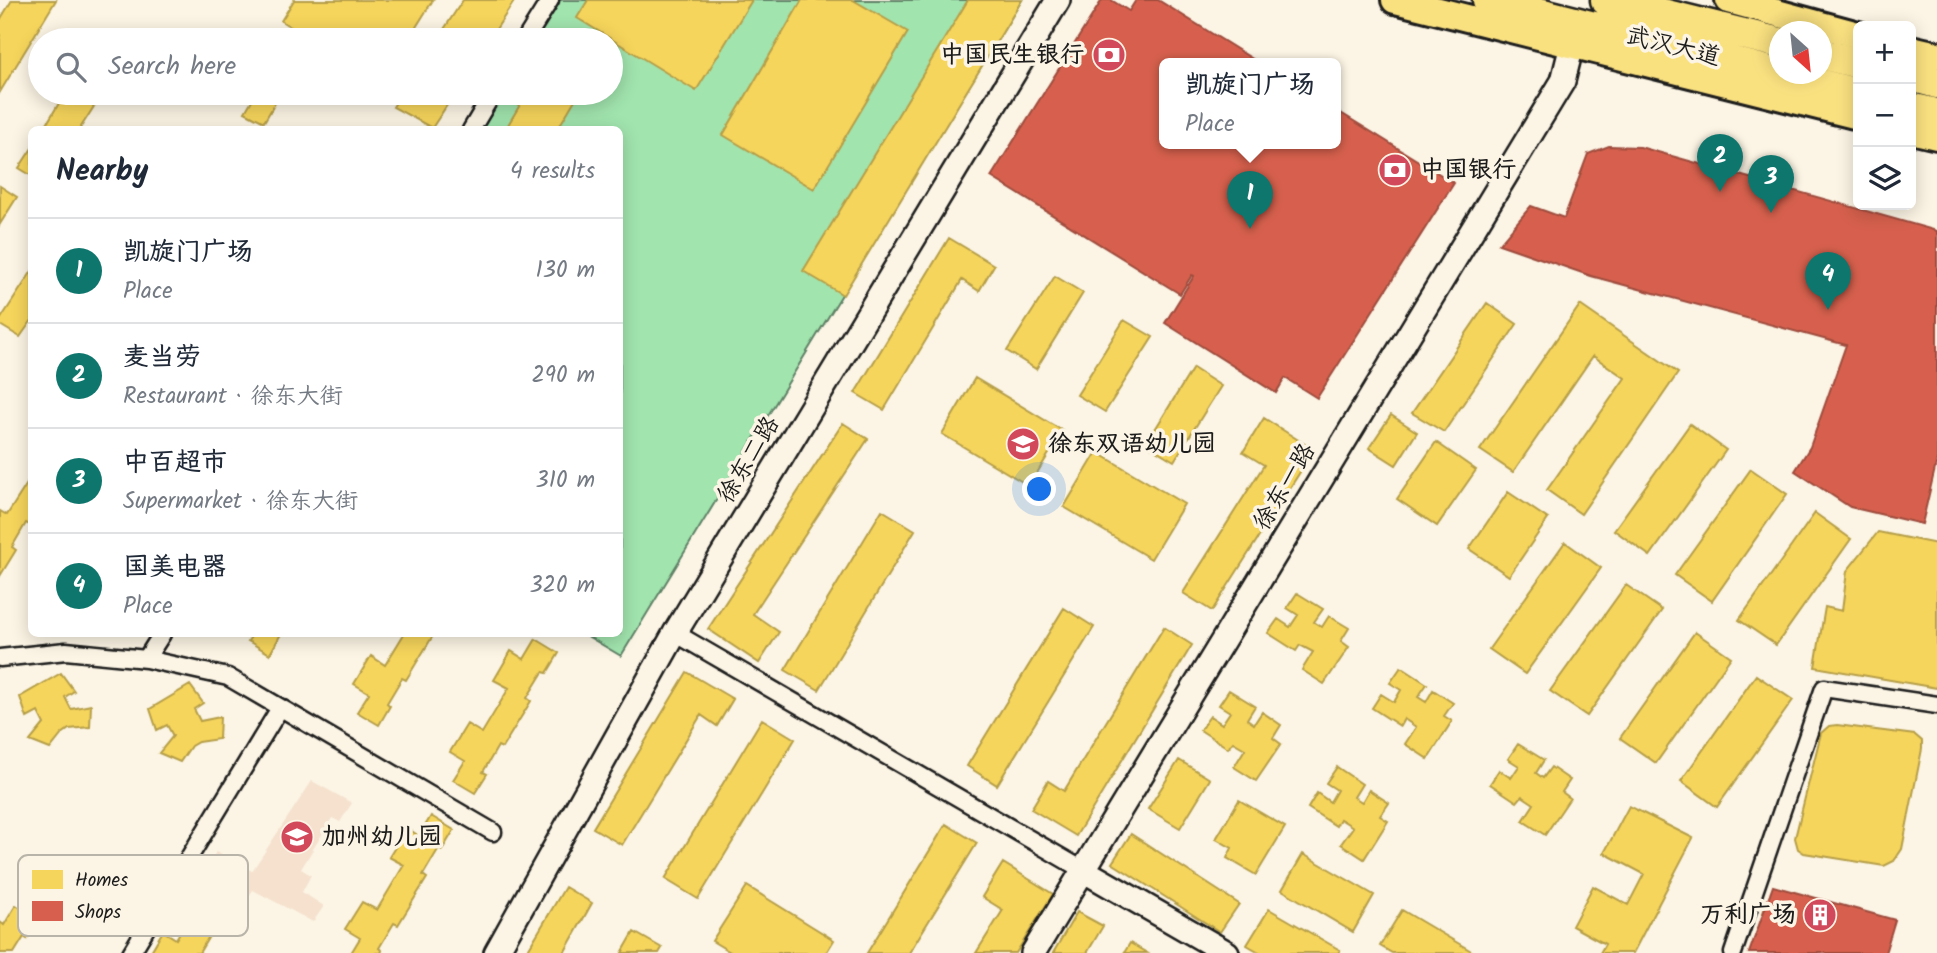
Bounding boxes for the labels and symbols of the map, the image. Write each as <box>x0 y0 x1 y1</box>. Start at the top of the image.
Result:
street label: 武汉大道 <box>1622 16 1724 78</box>
north arrow <box>1769 21 1832 84</box>
place label: 中国民生银行 <box>940 36 1084 75</box>
bank icon: 中国民生银行 <box>1090 36 1128 74</box>
pin: 2 <box>1697 134 1743 192</box>
bank icon: 中国银行 <box>1376 151 1414 189</box>
place label: 中国银行 <box>1420 151 1516 190</box>
pin: 3 <box>1748 155 1794 213</box>
pin: 1 <box>1227 171 1273 229</box>
pin: 4 <box>1805 252 1851 310</box>
street label: 徐东二路 <box>708 409 790 511</box>
school or university icon: 徐东双语幼儿园 <box>1004 425 1042 463</box>
place label: 徐东双语幼儿园 <box>1048 425 1216 464</box>
street label: 徐东一路 <box>1244 436 1326 538</box>
your location <box>1022 472 1056 506</box>
school or university icon: 加州幼儿园 <box>278 818 316 856</box>
place label: 加州幼儿园 <box>322 818 442 857</box>
legend <box>18 855 248 936</box>
text: Homes <box>75 866 128 896</box>
place label: 万利广场 <box>1700 896 1796 935</box>
building icon: 万利广场 <box>1801 896 1839 934</box>
text: Shops <box>75 898 121 928</box>

